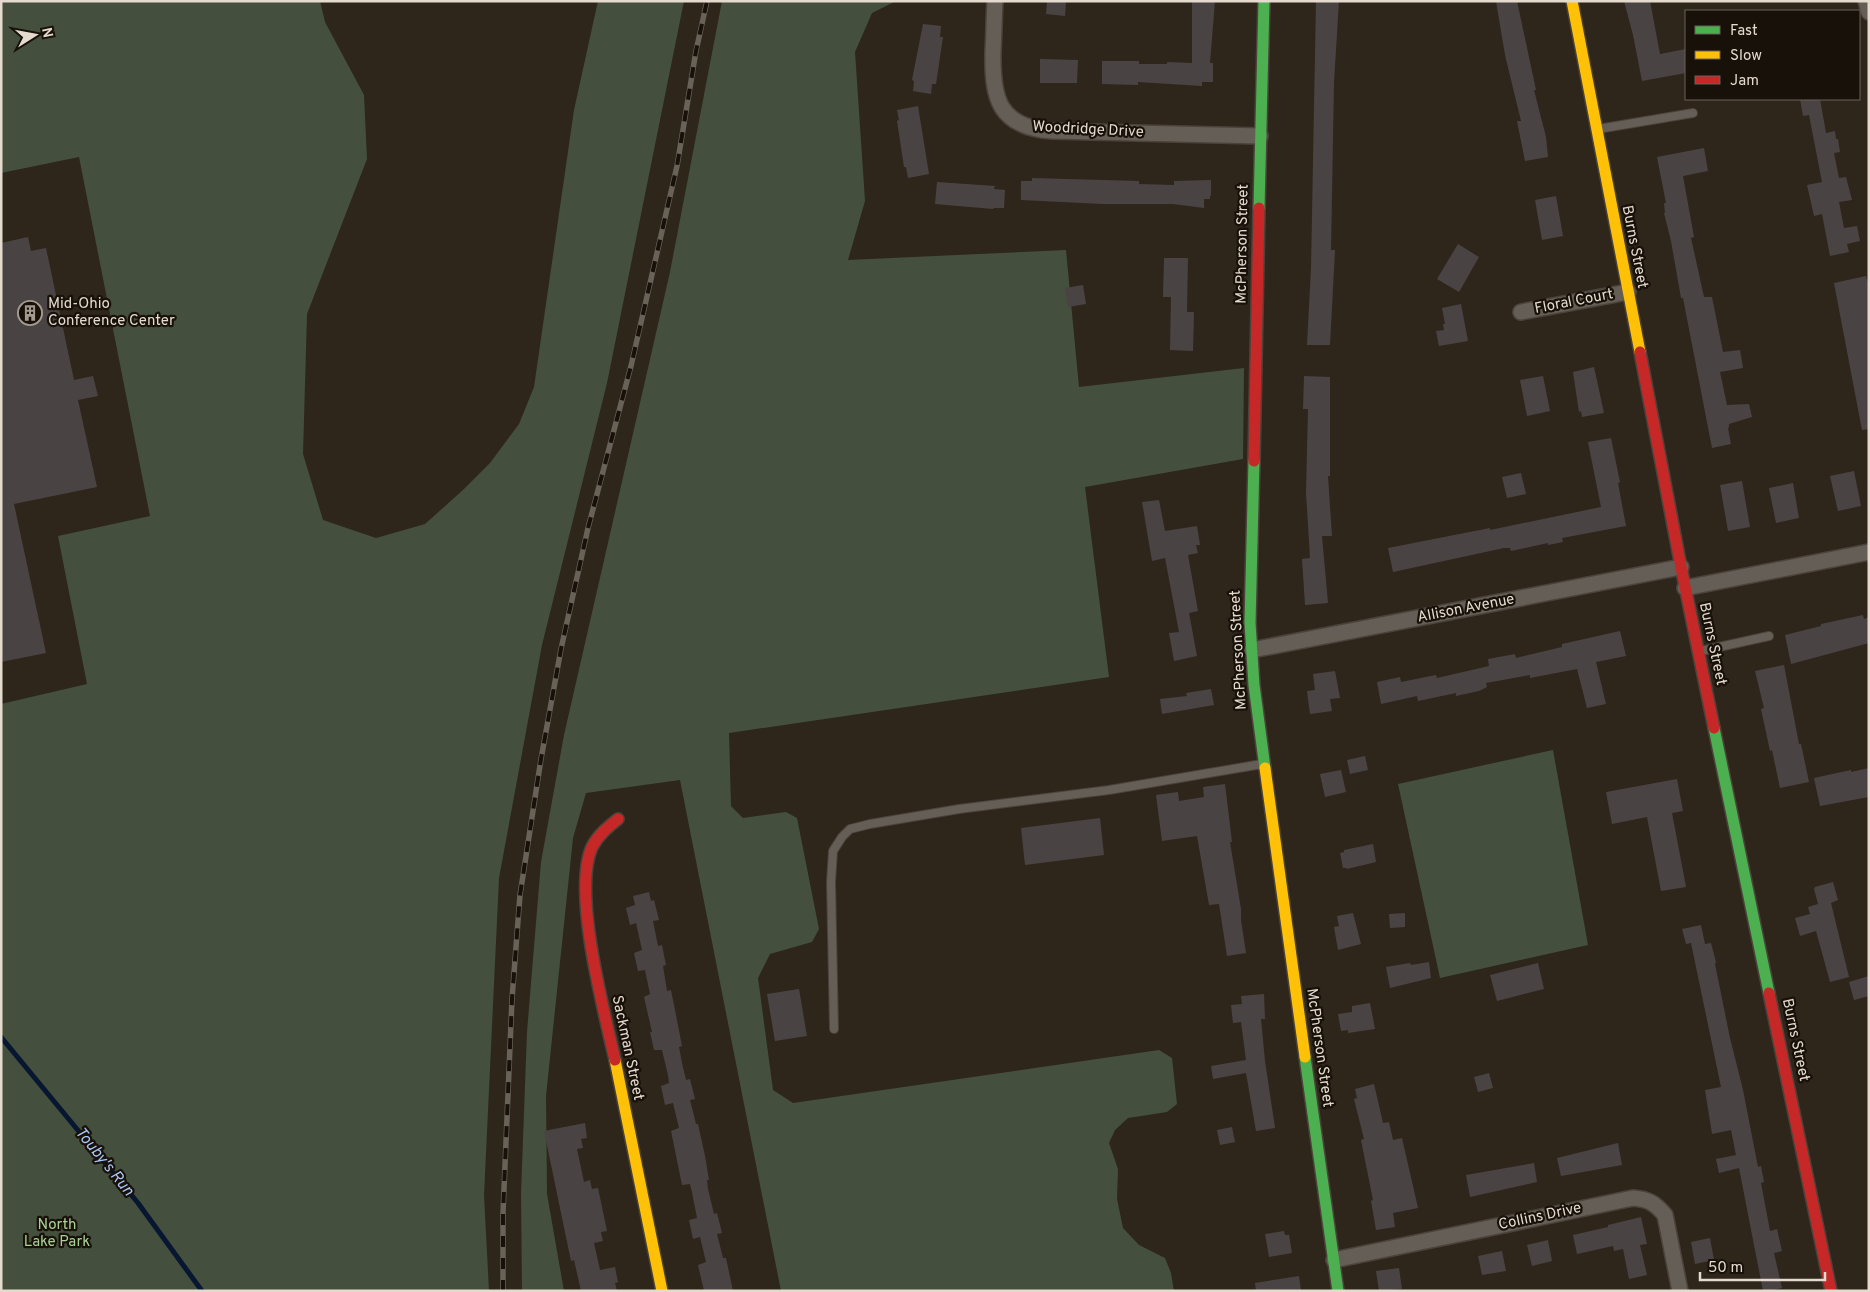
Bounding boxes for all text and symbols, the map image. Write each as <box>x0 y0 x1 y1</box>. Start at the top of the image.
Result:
north arrow <box>10 10 60 60</box>
legend <box>1685 10 1860 100</box>
text: Fast <box>1730 22 1758 41</box>
text: N <box>37 26 56 39</box>
text: Slow <box>1730 47 1762 66</box>
text: Jam <box>1730 72 1759 91</box>
street label: Woodridge Drive <box>1032 118 1144 142</box>
street label: McPherson Street <box>1232 184 1254 304</box>
street label: Burns Street <box>1617 204 1651 290</box>
street label: Floral Court <box>1533 285 1615 319</box>
place label: Mid-Ohio Conference Center <box>48 295 175 331</box>
building icon: Mid-Ohio Conference Center <box>17 300 43 326</box>
street label: McPherson Street <box>1226 590 1252 710</box>
street label: Allison Avenue <box>1416 590 1516 628</box>
street label: Burns Street <box>1694 601 1730 687</box>
street label: McPherson Street <box>1301 987 1337 1109</box>
street label: Sackman Street <box>607 994 647 1102</box>
street label: Burns Street <box>1777 997 1813 1083</box>
water label: Touby's Run <box>70 1123 138 1201</box>
street label: Collins Drive <box>1497 1199 1583 1235</box>
park label: North Lake Park <box>24 1216 90 1252</box>
scale bar <box>1700 1250 1825 1282</box>
text: 50 m <box>1708 1259 1743 1278</box>

